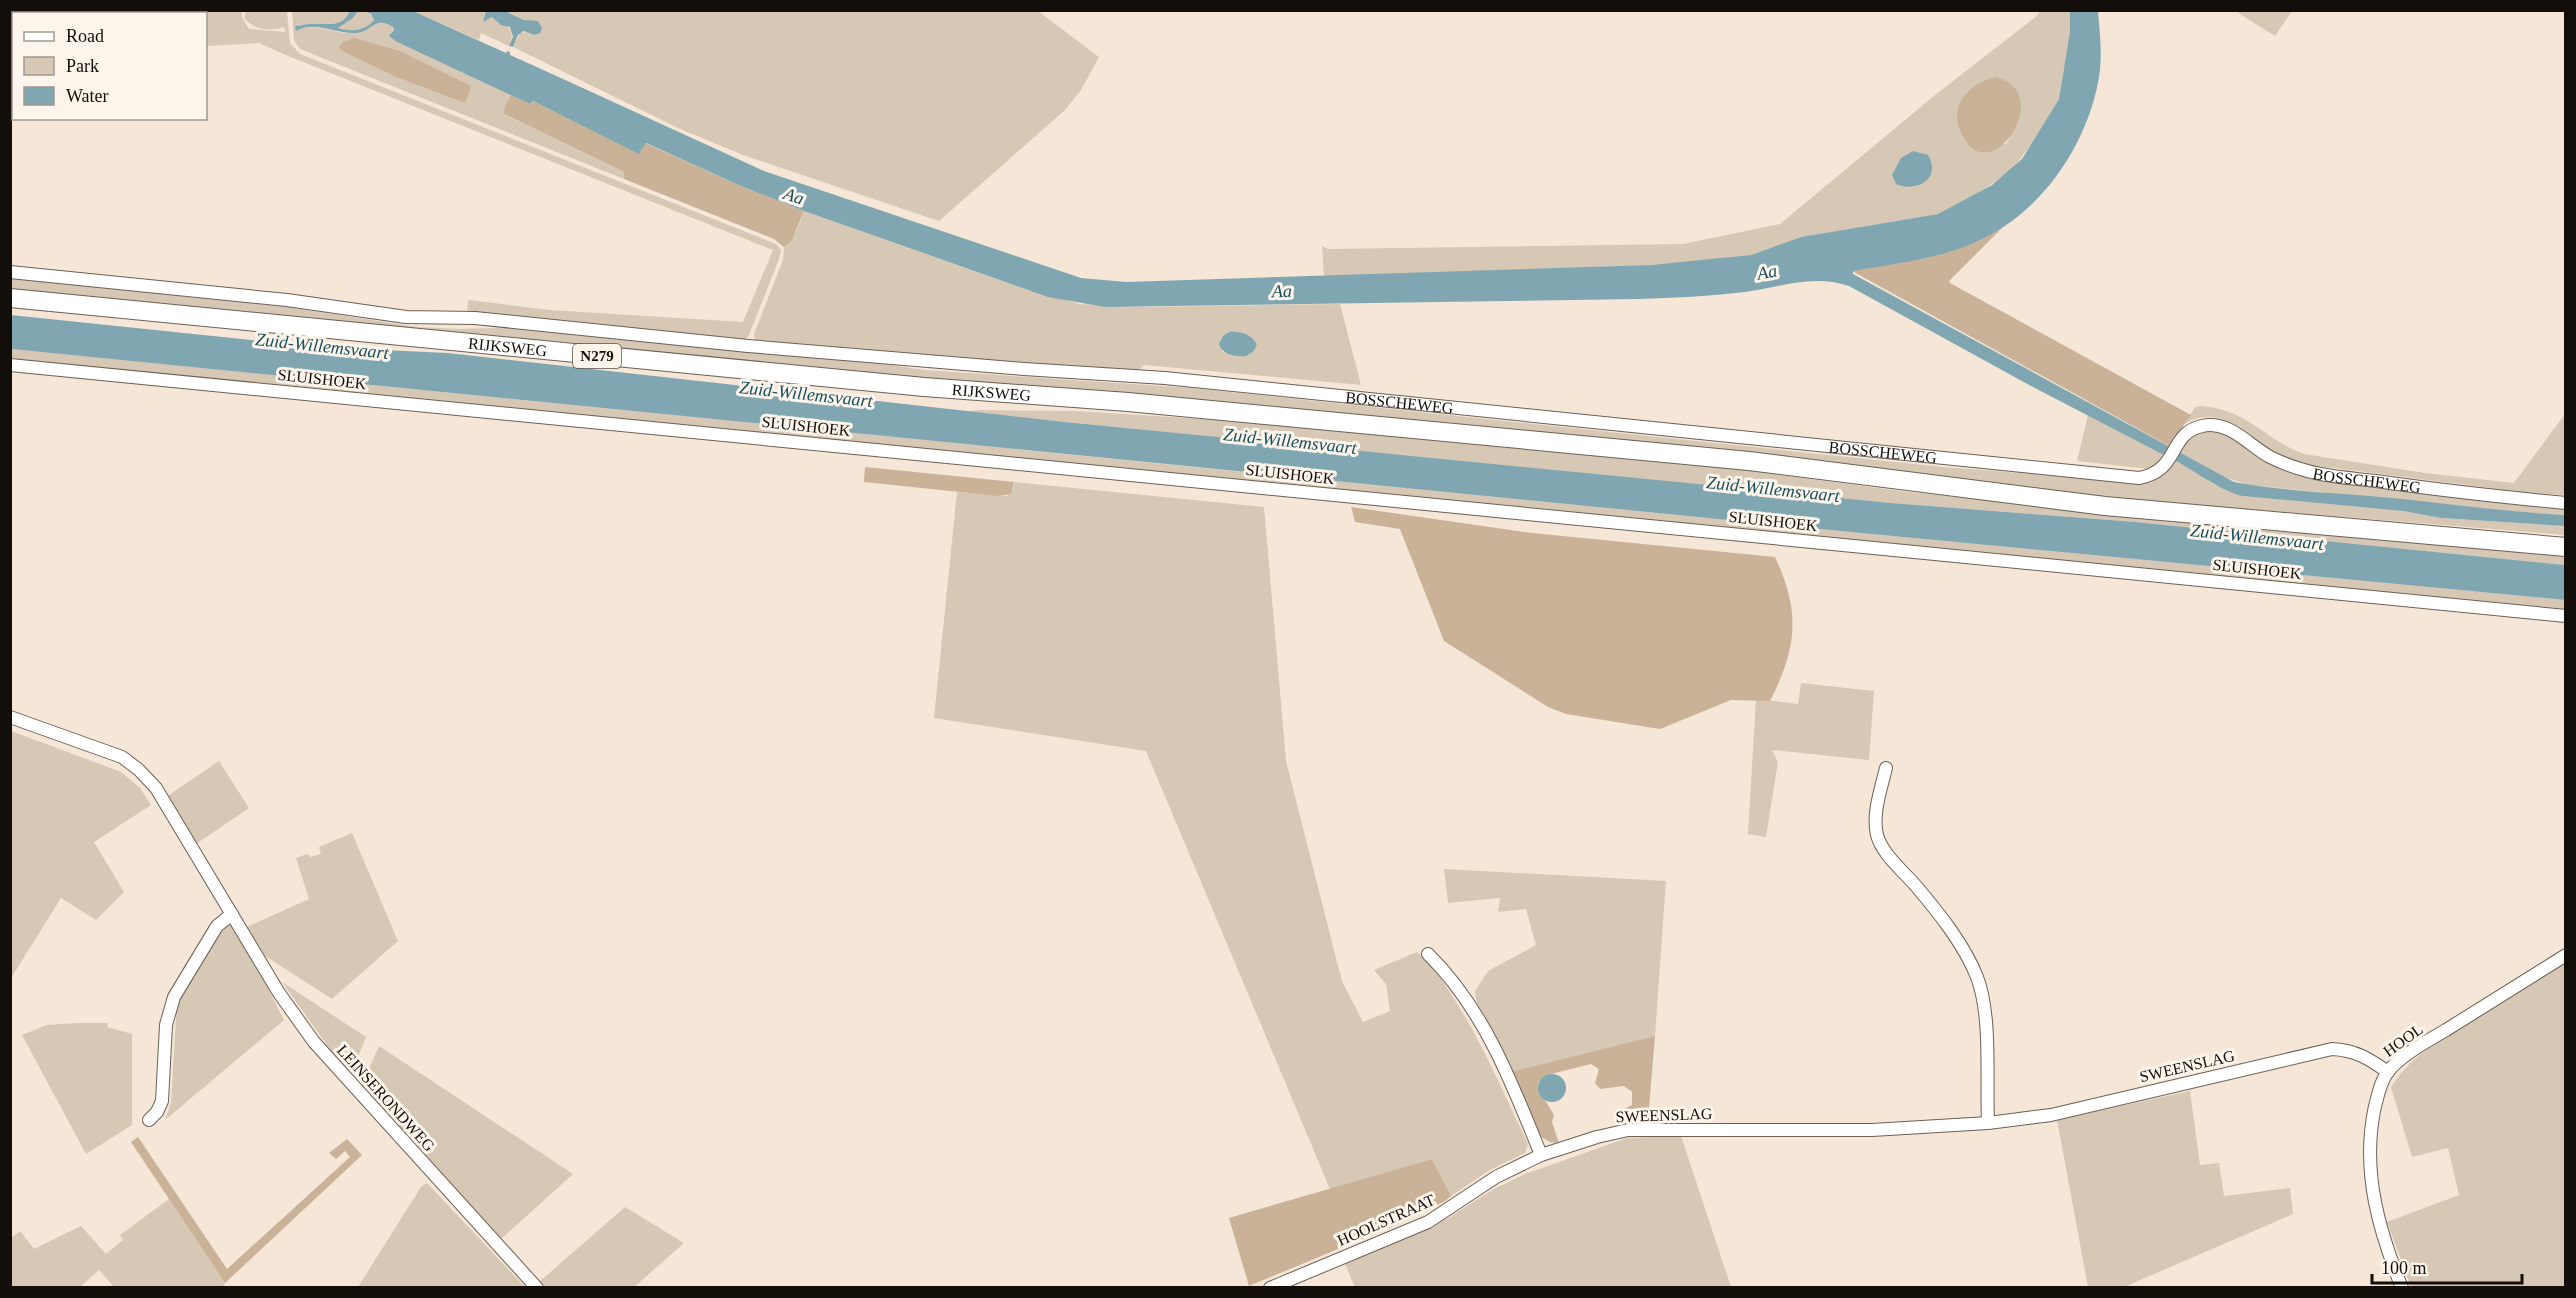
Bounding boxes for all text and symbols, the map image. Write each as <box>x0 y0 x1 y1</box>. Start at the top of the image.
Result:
legend <box>12 12 207 120</box>
text: Road <box>66 26 104 46</box>
text: Park <box>66 56 99 76</box>
text: Water <box>66 86 109 106</box>
water label: Aa <box>780 183 807 209</box>
water label: Aa <box>1754 260 1779 284</box>
water label: Aa <box>1271 281 1292 301</box>
water label: Zuid-Willemsvaart <box>254 329 391 363</box>
street label: RIJKSWEG <box>467 334 548 359</box>
road number: N279 <box>573 344 621 368</box>
street label: SLUISHOEK <box>277 366 368 392</box>
water label: Zuid-Willemsvaart <box>738 377 875 411</box>
street label: RIJKSWEG <box>951 381 1032 403</box>
street label: BOSSCHEWEG <box>1345 388 1455 416</box>
street label: SLUISHOEK <box>761 413 852 439</box>
water label: Zuid-Willemsvaart <box>1222 424 1359 458</box>
street label: BOSSCHEWEG <box>1828 438 1938 466</box>
street label: SLUISHOEK <box>1245 461 1336 487</box>
street label: BOSSCHEWEG <box>2312 464 2422 496</box>
water label: Zuid-Willemsvaart <box>1705 472 1842 506</box>
street label: SLUISHOEK <box>1728 508 1819 534</box>
water label: Zuid-Willemsvaart <box>2189 520 2326 554</box>
street label: SLUISHOEK <box>2212 556 2303 582</box>
street label: HOOL <box>2380 1020 2426 1060</box>
street label: LEINSERONDWEG <box>334 1041 438 1155</box>
street label: SWEENSLAG <box>2138 1047 2237 1085</box>
street label: SWEENSLAG <box>1615 1105 1713 1125</box>
street label: HOOLSTRAAT <box>1335 1191 1438 1249</box>
scale bar <box>2372 1247 2522 1285</box>
text: 100 m <box>2381 1258 2427 1278</box>

